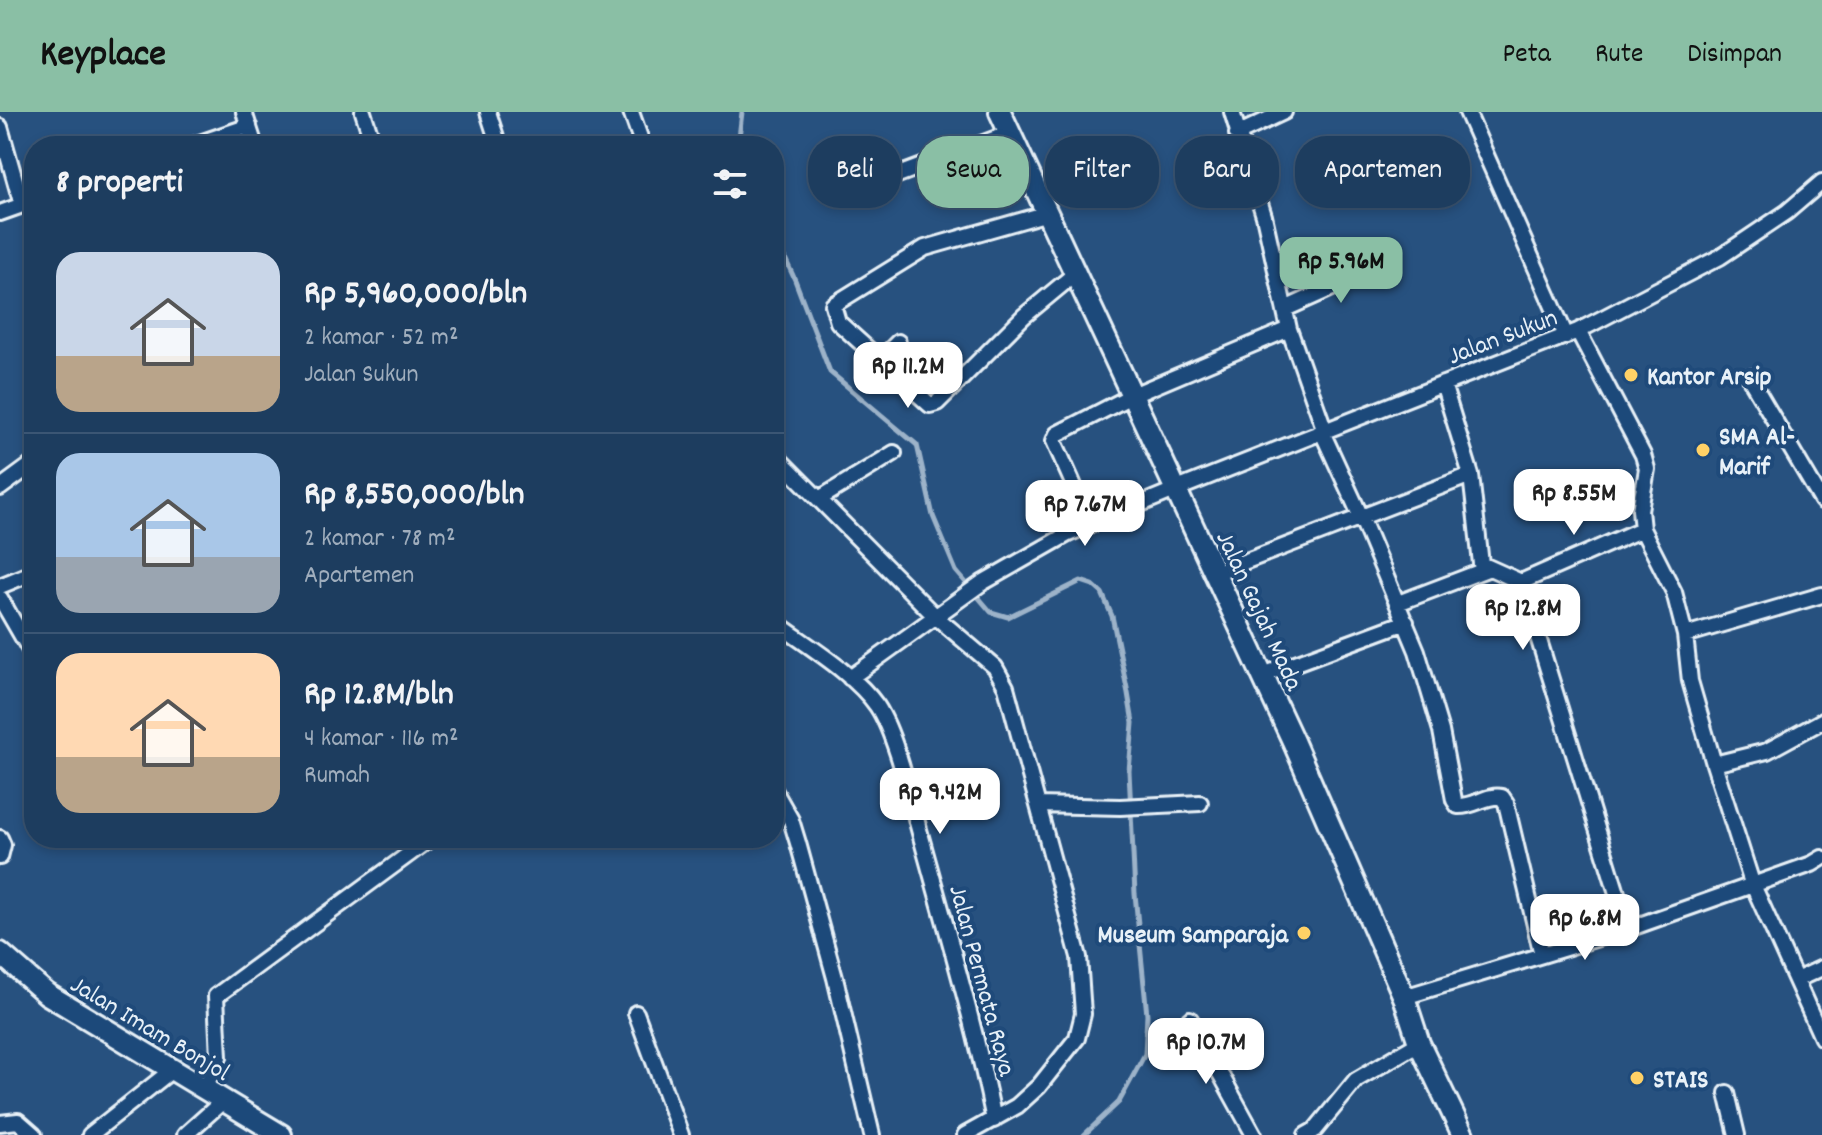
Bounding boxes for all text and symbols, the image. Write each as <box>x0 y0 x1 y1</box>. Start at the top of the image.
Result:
text: Keyplace <box>40 29 166 84</box>
text: Peta <box>1502 36 1551 76</box>
text: Rute <box>1595 36 1643 76</box>
text: Disimpan <box>1687 36 1782 76</box>
chip: Beli <box>808 136 901 208</box>
chip: Sewa <box>917 136 1029 208</box>
chip: Filter <box>1045 136 1159 208</box>
chip: Baru <box>1175 136 1279 208</box>
chip: Apartemen <box>1295 136 1470 208</box>
text: 8 properti <box>56 160 183 209</box>
icon: filters <box>708 162 752 206</box>
pin: Rp 5.96M <box>1258 237 1424 305</box>
text: Rp 5.96M <box>1298 244 1384 281</box>
text: Rp 5,960,000/bln <box>304 271 527 320</box>
icon: home <box>120 284 216 380</box>
street label: Jalan Sukun <box>1443 300 1563 376</box>
text: 2 kamar · 52 m² <box>304 320 458 357</box>
pin: Rp 11.2M <box>825 342 991 410</box>
text: Rp 11.2M <box>872 349 944 386</box>
text: Jalan Sukun <box>304 357 419 394</box>
place label: Kantor Arsip <box>1647 360 1772 397</box>
marker: Kantor Arsip <box>1622 366 1640 384</box>
place label: SMA Al- Marif <box>1719 420 1795 487</box>
marker: SMA Al- Marif <box>1694 441 1712 459</box>
pin: Rp 8.55M <box>1491 469 1657 537</box>
text: Rp 8,550,000/bln <box>304 472 524 521</box>
text: Rp 8.55M <box>1532 476 1616 513</box>
pin: Rp 7.67M <box>1002 480 1168 548</box>
icon: home <box>120 485 216 581</box>
text: Rp 7.67M <box>1044 487 1126 524</box>
text: 2 kamar · 78 m² <box>304 521 455 558</box>
street label: Jalan Gajah Mada <box>1205 526 1311 698</box>
text: Apartemen <box>304 558 414 595</box>
pin: Rp 12.8M <box>1440 584 1606 652</box>
text: Rp 12.8M <box>1484 591 1562 628</box>
text: Rp 12.8M/bln <box>304 672 454 721</box>
icon: home <box>120 685 216 781</box>
text: 4 kamar · 116 m² <box>304 721 459 758</box>
text: Rumah <box>304 758 370 795</box>
pin: Rp 9.42M <box>857 768 1023 836</box>
text: Rp 9.42M <box>898 775 982 812</box>
street label: Jalan Permata Raya <box>937 881 1024 1081</box>
pin: Rp 6.8M <box>1511 894 1659 962</box>
text: Rp 6.8M <box>1548 901 1622 938</box>
place label: Museum Samparaja <box>1098 918 1289 955</box>
marker: Museum Samparaja <box>1295 924 1313 942</box>
street label: Jalan Imam Bonjol <box>62 968 236 1092</box>
pin: Rp 10.7M <box>1123 1018 1289 1086</box>
text: Rp 10.7M <box>1166 1025 1246 1062</box>
place label: STAIS <box>1653 1063 1709 1100</box>
marker: STAIS <box>1628 1069 1646 1087</box>

